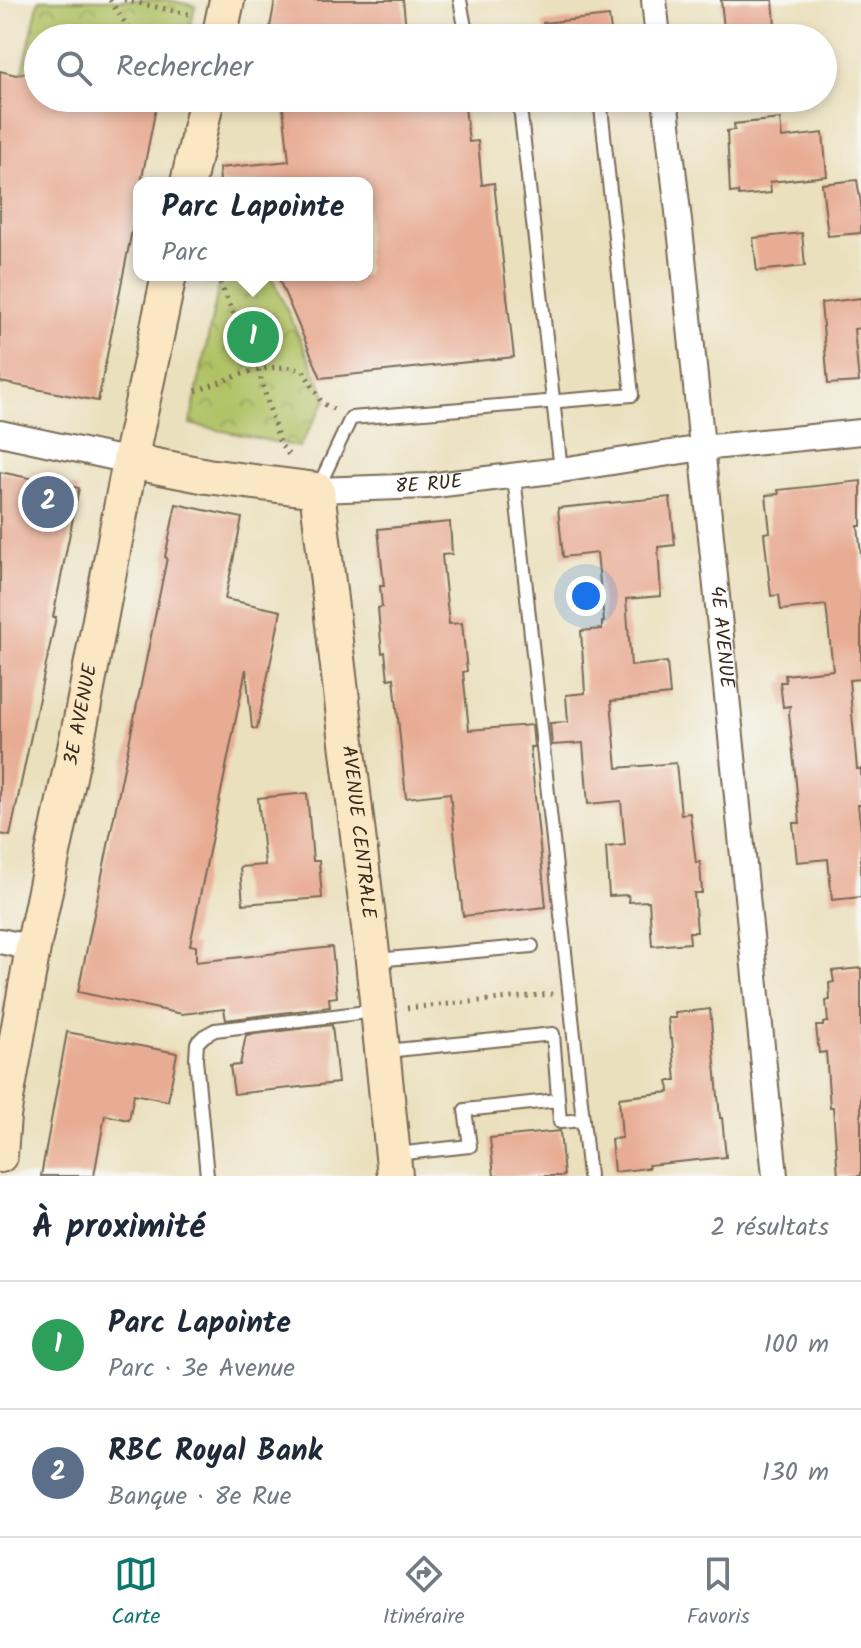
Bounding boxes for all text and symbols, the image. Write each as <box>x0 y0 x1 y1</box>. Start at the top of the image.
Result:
search box <box>24 24 837 112</box>
text: Rechercher <box>116 44 253 92</box>
icon: search <box>52 46 96 90</box>
popup <box>133 177 373 281</box>
text: Parc Lapointe <box>162 184 344 232</box>
text: Parc <box>162 232 208 274</box>
pin: 1 <box>227 307 279 367</box>
street label: 8E RUE <box>395 466 465 503</box>
pin: 2 <box>22 472 74 532</box>
your location <box>566 576 606 616</box>
street label: 4E AVENUE <box>700 584 742 691</box>
street label: 3E AVENUE <box>56 660 107 769</box>
street label: AVENUE CENTRALE <box>332 744 384 922</box>
text: À proximité <box>32 1201 205 1255</box>
text: 2 résultats <box>710 1207 829 1249</box>
text: Parc Lapointe <box>108 1300 291 1348</box>
text: 1 <box>54 1324 62 1366</box>
text: 100 m <box>764 1324 829 1366</box>
text: Parc · 3e Avenue <box>108 1348 295 1390</box>
text: RBC Royal Bank <box>108 1428 322 1476</box>
text: 2 <box>50 1452 66 1494</box>
text: 130 m <box>762 1452 829 1494</box>
text: Banque · 8e Rue <box>108 1476 291 1518</box>
tab: Carte <box>111 1552 160 1635</box>
tab: Itinéraire <box>383 1552 465 1635</box>
tab: Favoris <box>687 1552 750 1635</box>

